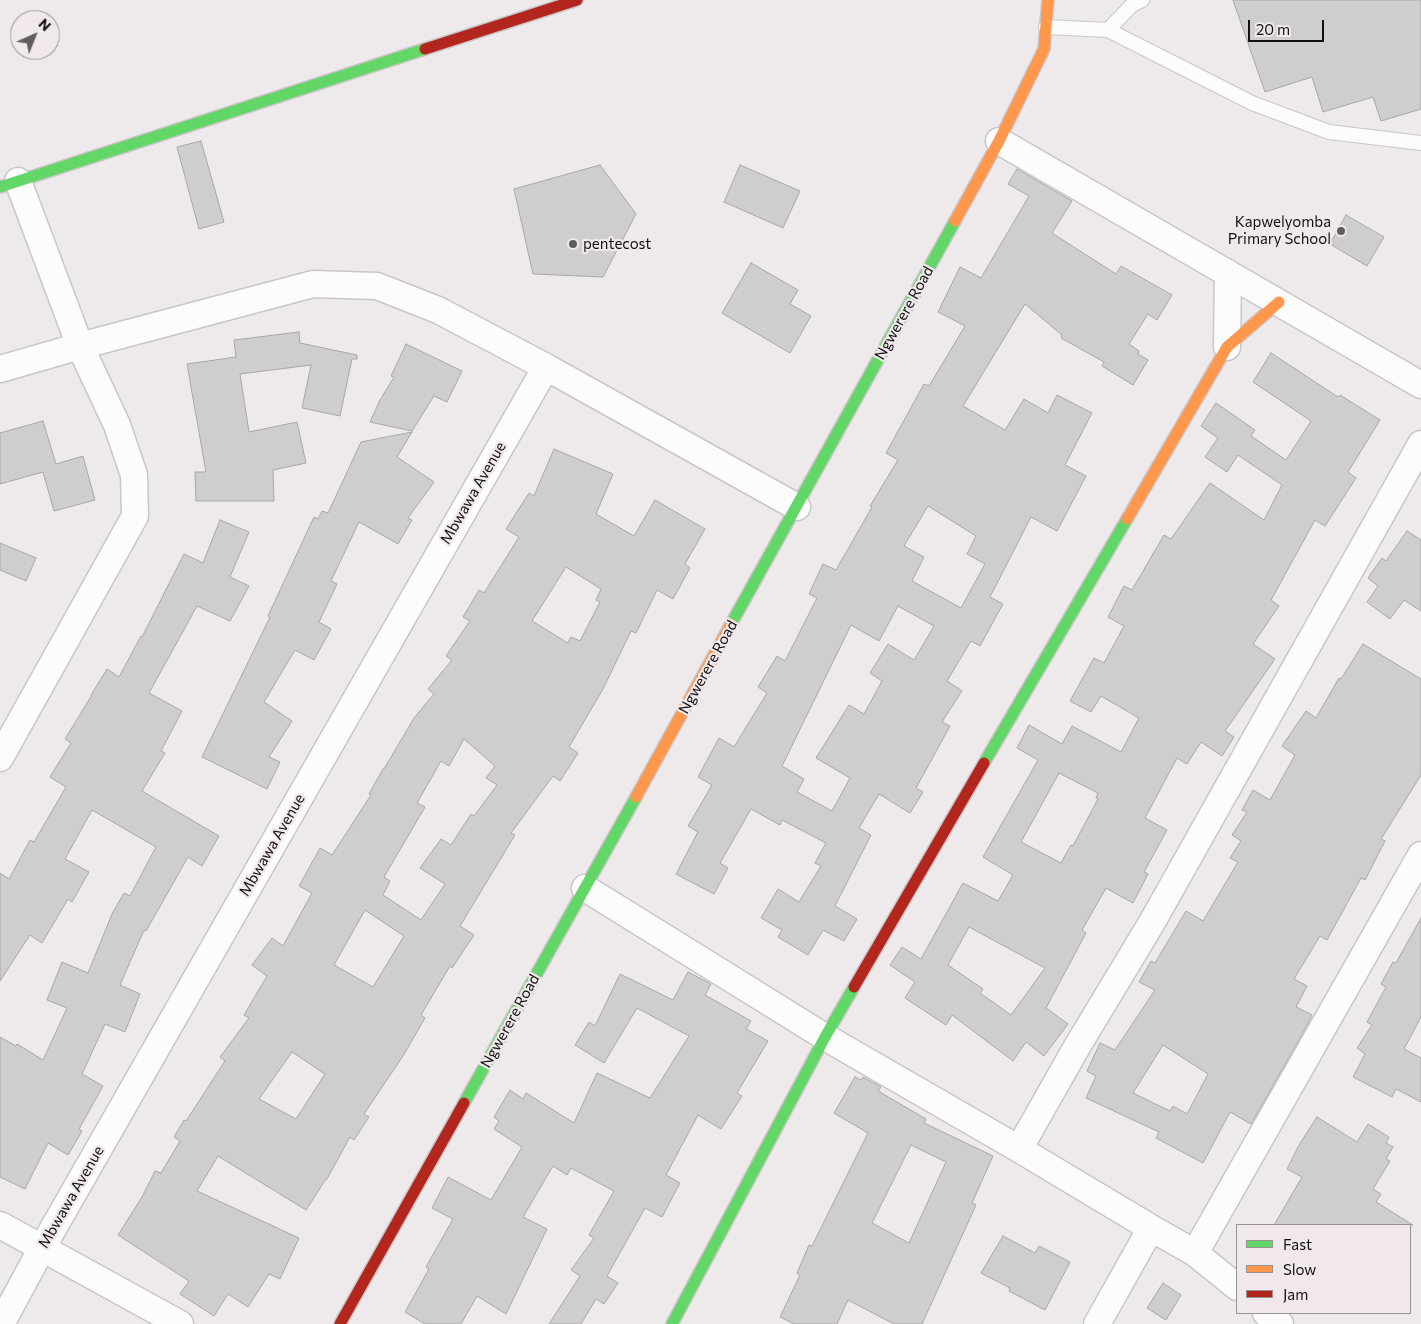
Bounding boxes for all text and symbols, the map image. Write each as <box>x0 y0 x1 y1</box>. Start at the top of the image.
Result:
north arrow <box>10 10 60 60</box>
scale bar <box>1251 10 1327 42</box>
text: N <box>35 15 55 34</box>
text: 20 m <box>1256 20 1290 38</box>
place label: Kapwelyomba Primary School <box>1228 213 1331 248</box>
marker: Kapwelyomba Primary School <box>1335 225 1347 237</box>
place label: pentecost <box>583 235 651 253</box>
marker: pentecost <box>567 238 579 250</box>
street label: Ngwerere Road <box>871 263 937 363</box>
street label: Mbwawa Avenue <box>436 439 510 547</box>
street label: Ngwerere Road <box>675 617 741 717</box>
street label: Mbwawa Avenue <box>235 791 309 899</box>
street label: Ngwerere Road <box>477 971 543 1071</box>
street label: Mbwawa Avenue <box>34 1143 108 1251</box>
legend <box>1236 1224 1411 1314</box>
text: Fast <box>1283 1235 1312 1253</box>
text: Slow <box>1283 1260 1316 1278</box>
text: Jam <box>1283 1285 1308 1303</box>

